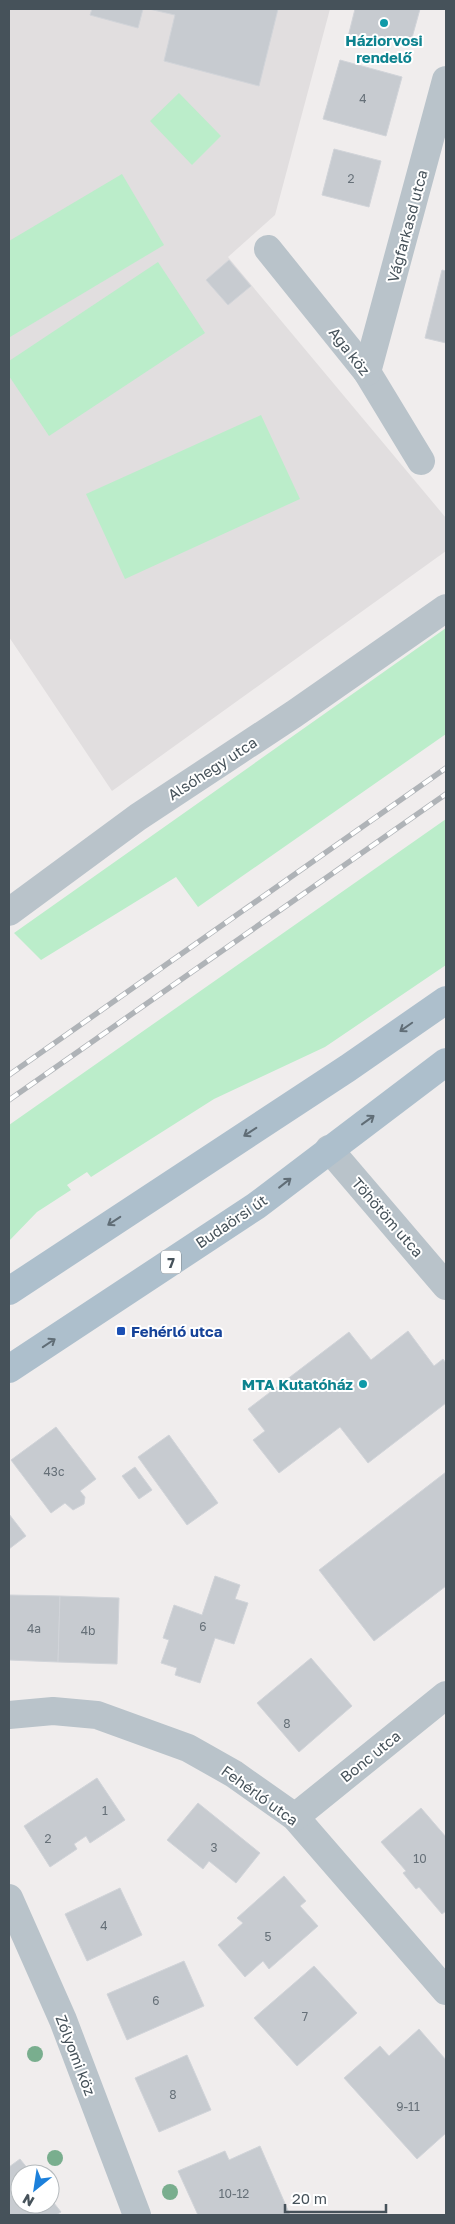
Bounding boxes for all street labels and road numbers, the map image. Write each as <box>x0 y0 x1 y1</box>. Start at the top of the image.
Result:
street label: Vágfarkasd utca <box>383 168 431 284</box>
street label: Aga köz <box>326 323 375 379</box>
street label: Alsóhegy utca <box>164 733 260 803</box>
street label: Töhötöm utca <box>349 1174 427 1260</box>
street label: Budaörsi út <box>192 1190 270 1252</box>
road number: 7 <box>161 1250 181 1274</box>
street label: Bonc utca <box>336 1726 404 1786</box>
street label: Fehérló utca <box>218 1761 302 1829</box>
street label: Zólyomi köz <box>52 2012 100 2098</box>

